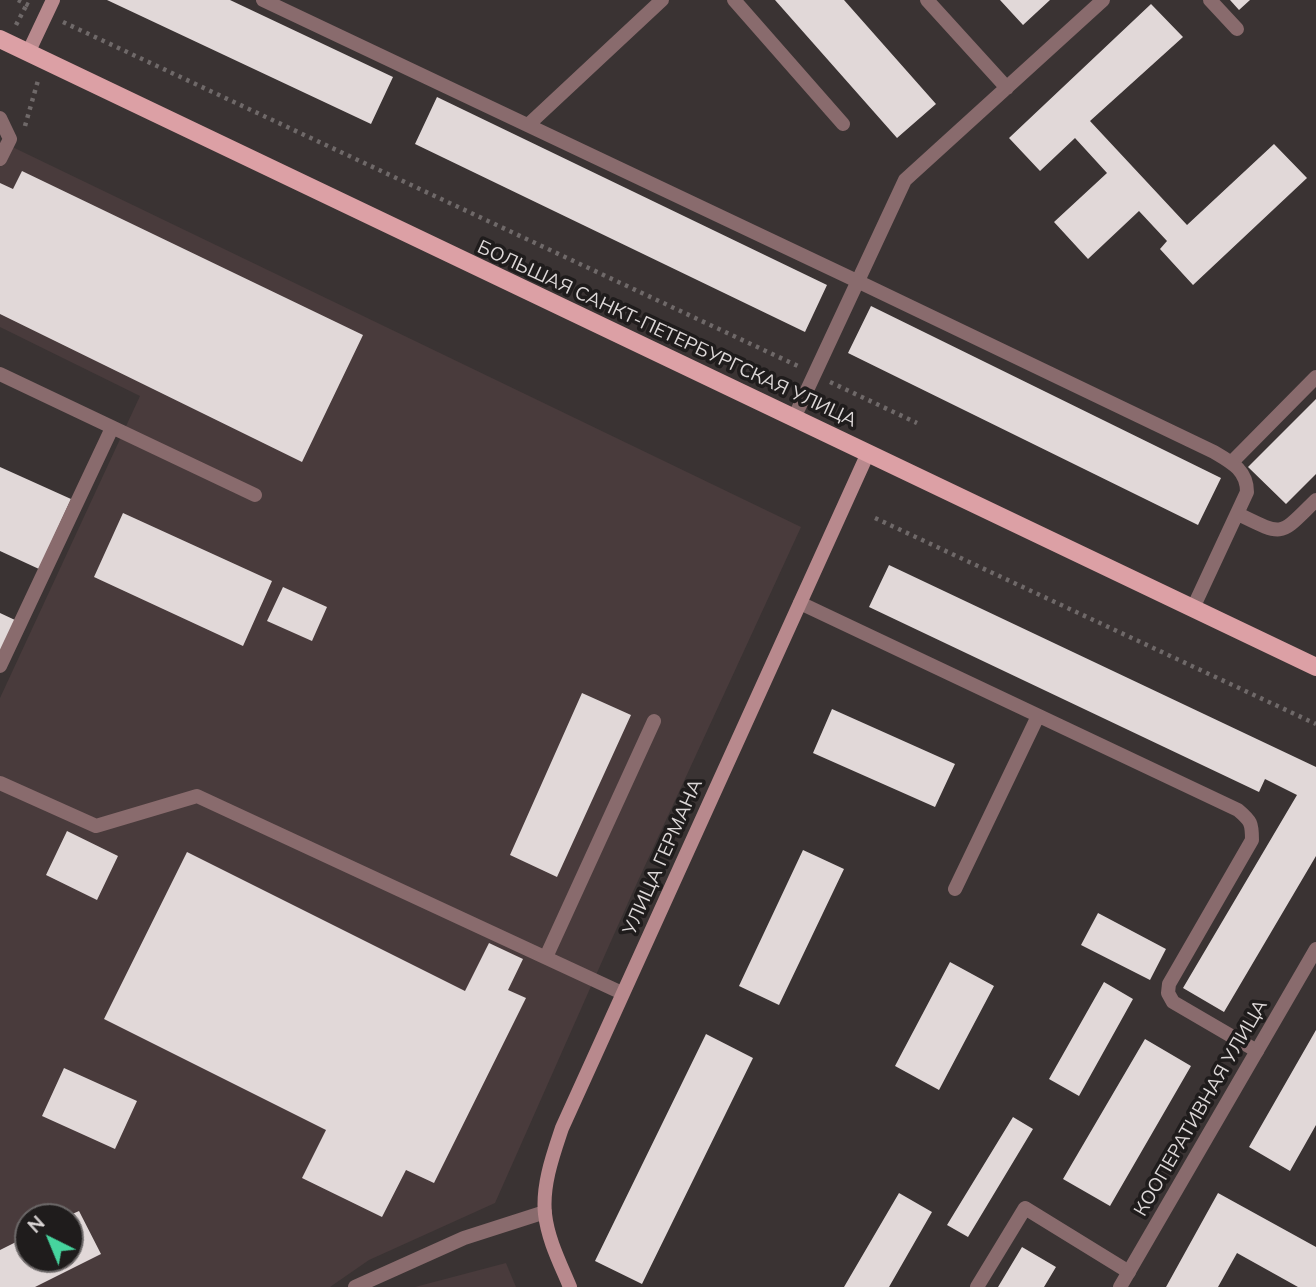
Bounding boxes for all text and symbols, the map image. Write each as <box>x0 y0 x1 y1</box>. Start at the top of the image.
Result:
street label: БОЛЬШАЯ САНКТ-ПЕТЕРБУРГСКАЯ УЛИЦА <box>474 236 860 432</box>
street label: УЛИЦА ГЕРМАНА <box>618 775 708 939</box>
street label: КООПЕРАТИВНАЯ УЛИЦА <box>1130 996 1272 1220</box>
north arrow <box>14 1203 84 1273</box>
text: N <box>23 1210 49 1238</box>

